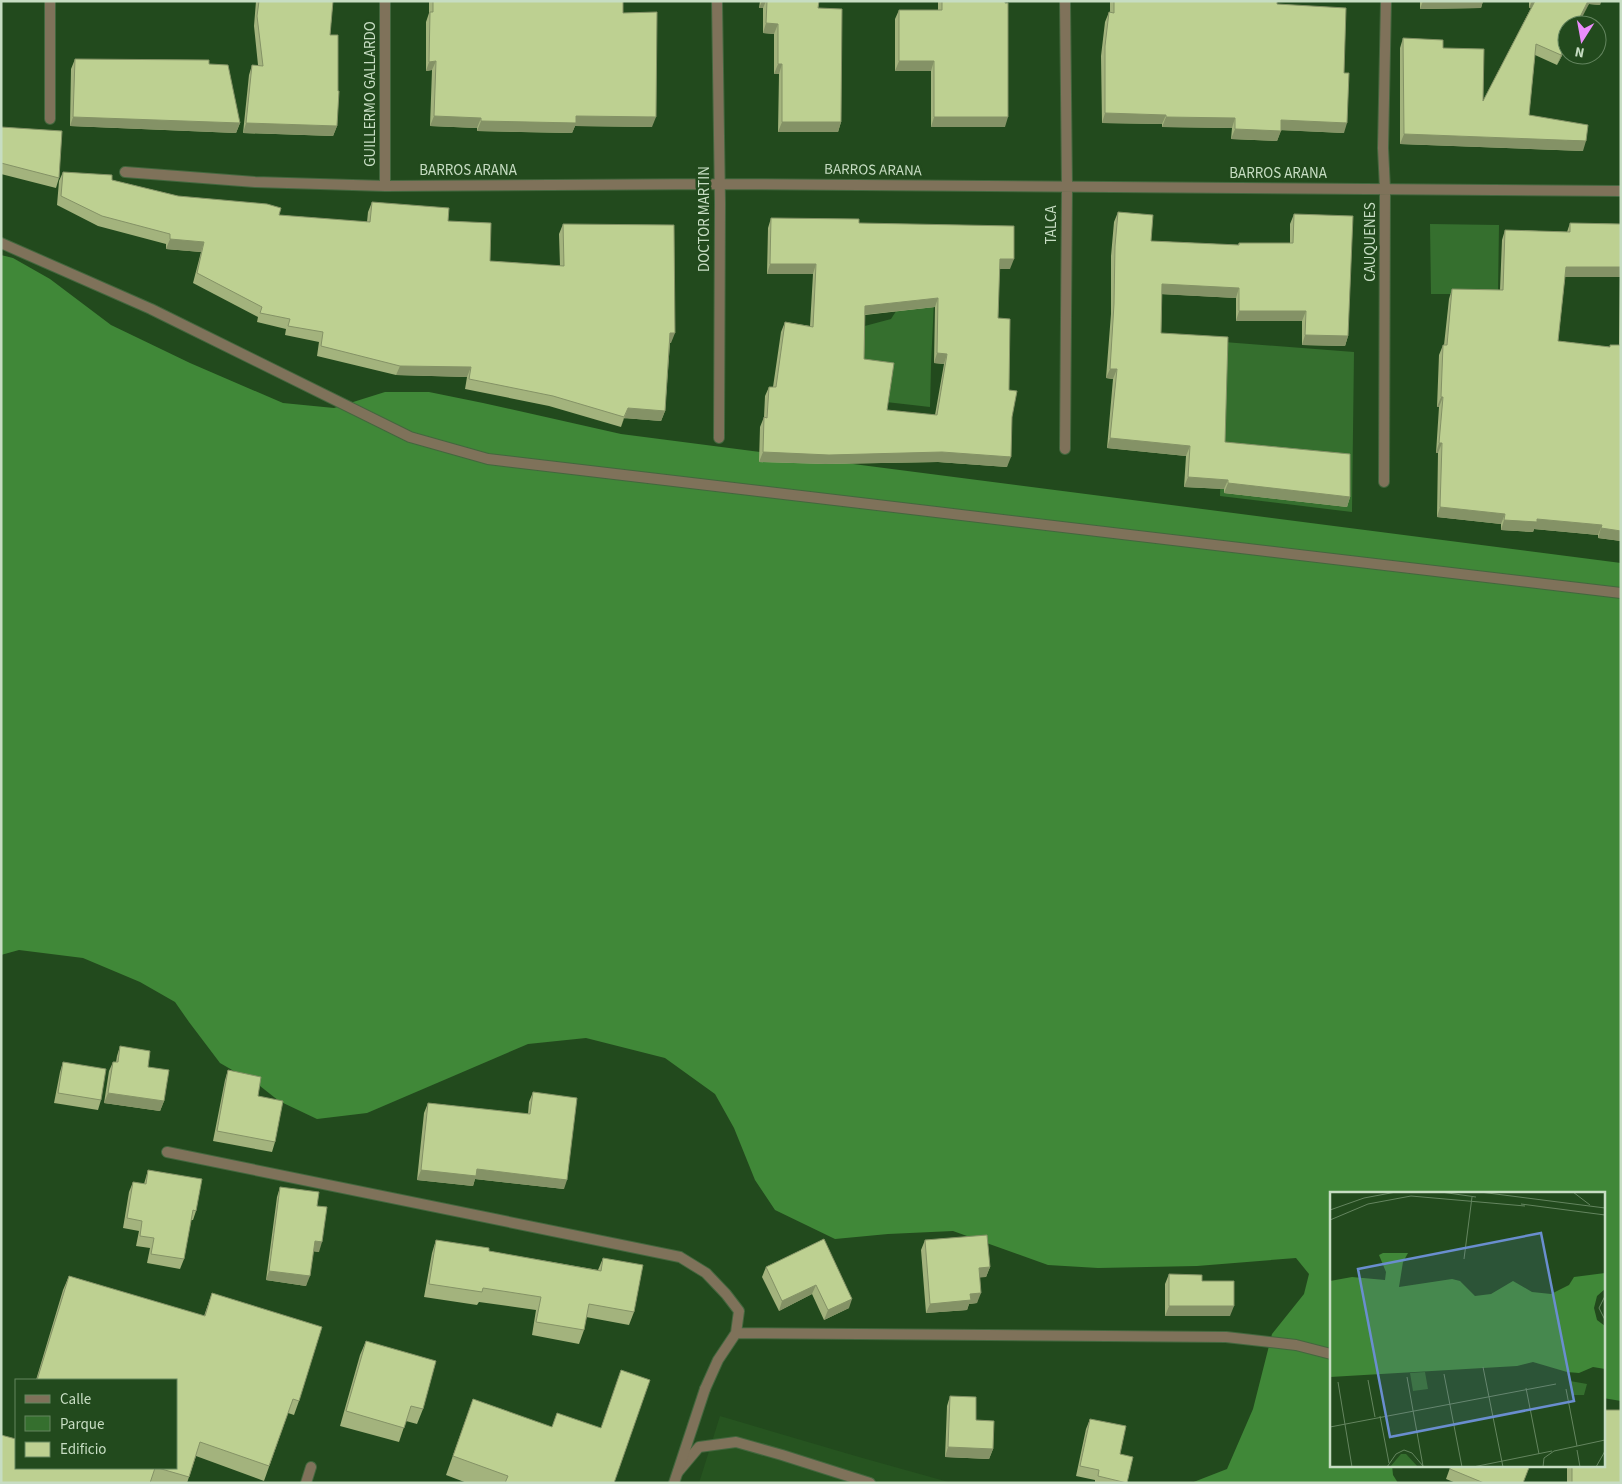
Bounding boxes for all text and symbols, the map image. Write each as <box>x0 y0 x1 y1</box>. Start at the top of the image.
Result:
north arrow <box>1557 15 1607 65</box>
street label: GUILLERMO GALLARDO <box>360 21 381 167</box>
text: N <box>1573 41 1586 62</box>
street label: BARROS ARANA <box>824 159 923 181</box>
street label: BARROS ARANA <box>419 160 518 181</box>
street label: BARROS ARANA <box>1229 163 1328 184</box>
street label: DOCTOR MARTIN <box>694 166 715 272</box>
street label: CAUQUENES <box>1360 202 1381 282</box>
street label: TALCA <box>1041 205 1062 245</box>
inset map <box>1330 1192 1604 1466</box>
legend <box>15 1379 178 1469</box>
text: Calle <box>60 1389 91 1410</box>
text: Parque <box>60 1414 104 1435</box>
text: Edificio <box>60 1439 107 1460</box>

